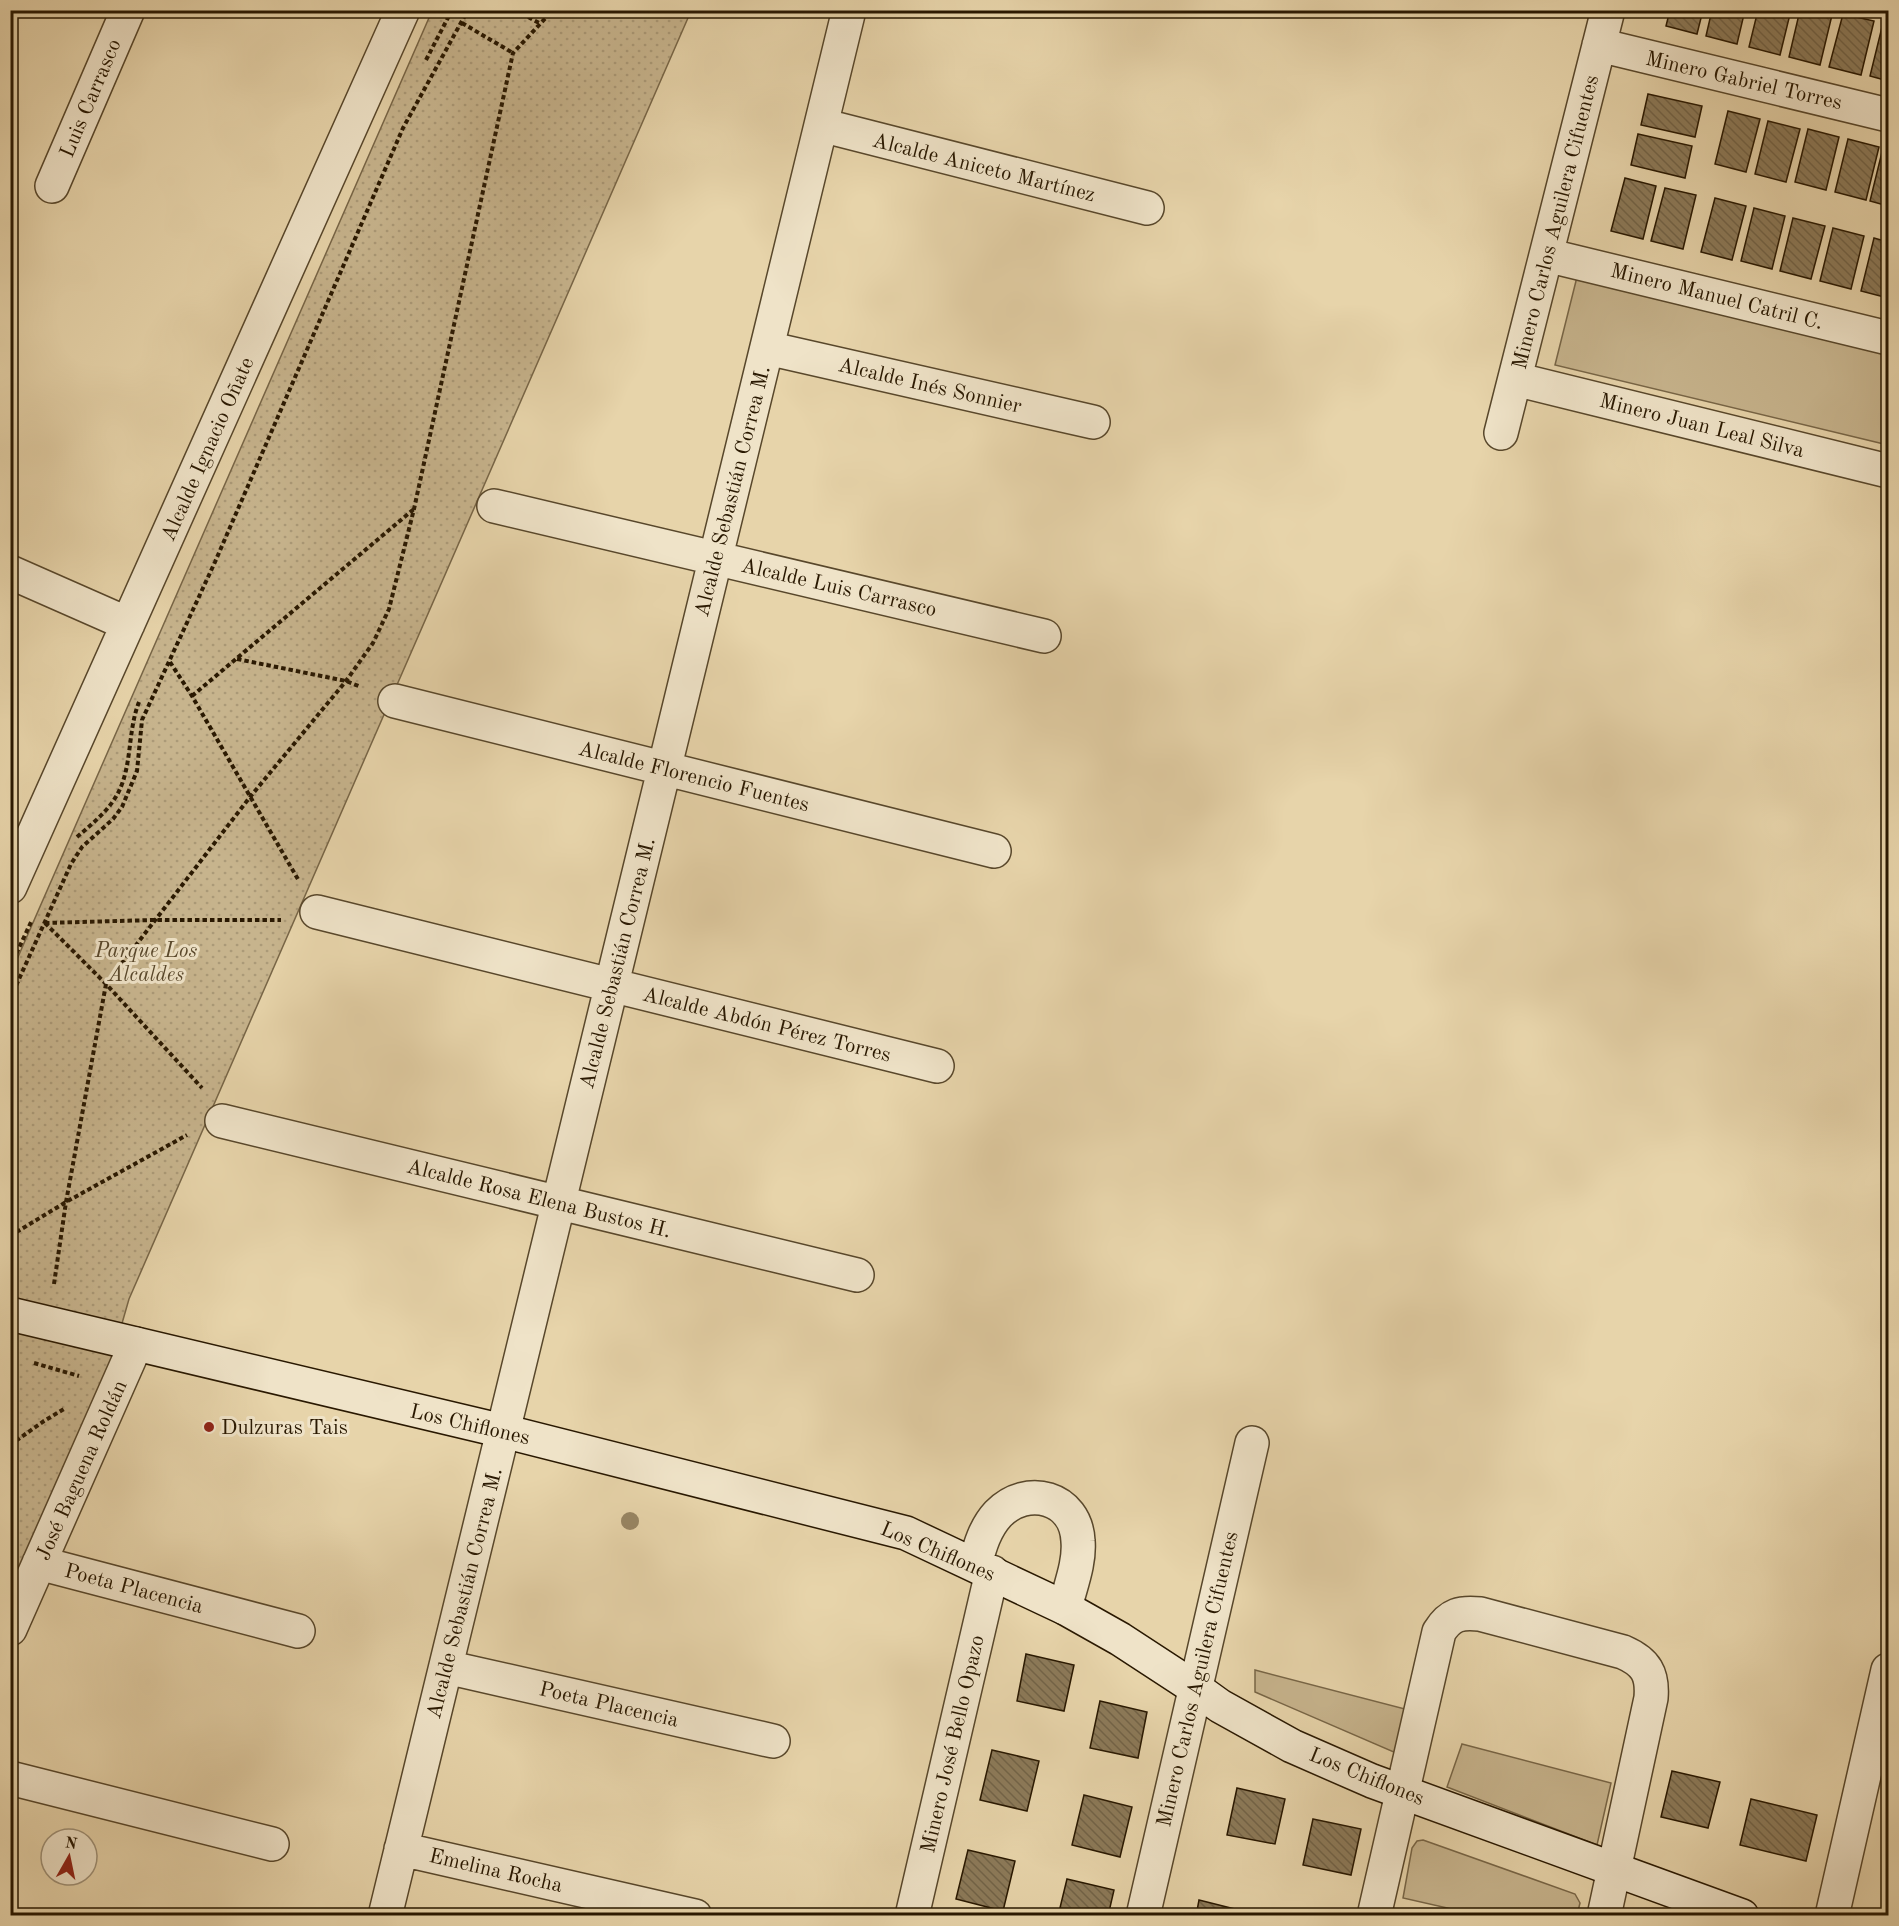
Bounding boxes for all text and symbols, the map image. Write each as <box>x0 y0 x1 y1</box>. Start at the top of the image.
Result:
street label: Luis Carrasco <box>57 36 126 161</box>
street label: Minero Gabriel Torres <box>1643 49 1844 114</box>
street label: Minero Carlos Aguilera Cifuentes <box>1510 73 1603 372</box>
street label: Alcalde Aniceto Martínez <box>870 131 1097 206</box>
street label: Minero Manuel Catril C. <box>1608 261 1825 334</box>
street label: Alcalde Ignacio Oñate <box>158 354 258 545</box>
street label: Alcalde Inés Sonnier <box>836 355 1024 418</box>
street label: Alcalde Sebastián Correa M. <box>692 364 775 619</box>
street label: Minero Juan Leal Silva <box>1597 391 1806 462</box>
street label: Alcalde Luis Carrasco <box>739 556 939 621</box>
street label: Alcalde Florencio Fuentes <box>576 739 811 816</box>
street label: Alcalde Sebastián Correa M. <box>577 836 660 1091</box>
park label: Parque Los Alcaldes <box>94 941 197 986</box>
street label: Alcalde Abdón Pérez Torres <box>640 984 893 1066</box>
street label: Alcalde Rosa Elena Bustos H. <box>404 1156 673 1243</box>
street label: José Baguena Roldán <box>33 1377 132 1564</box>
street label: Los Chiflones <box>408 1401 532 1449</box>
place label: Dulzuras Tais <box>221 1418 348 1439</box>
marker: Dulzuras Tais <box>202 1420 216 1434</box>
street label: Alcalde Sebastián Correa M. <box>424 1466 507 1721</box>
street label: Los Chiflones <box>877 1519 998 1586</box>
street label: Minero Carlos Aguilera Cifuentes <box>1154 1529 1243 1829</box>
street label: Poeta Placencia <box>62 1561 205 1618</box>
street label: Minero José Bello Opazo <box>918 1633 989 1855</box>
street label: Poeta Placencia <box>537 1679 680 1732</box>
street label: Los Chiflones <box>1306 1745 1427 1810</box>
north arrow <box>39 1827 99 1887</box>
text: N <box>64 1835 79 1853</box>
street label: Emelina Rocha <box>427 1846 564 1897</box>

